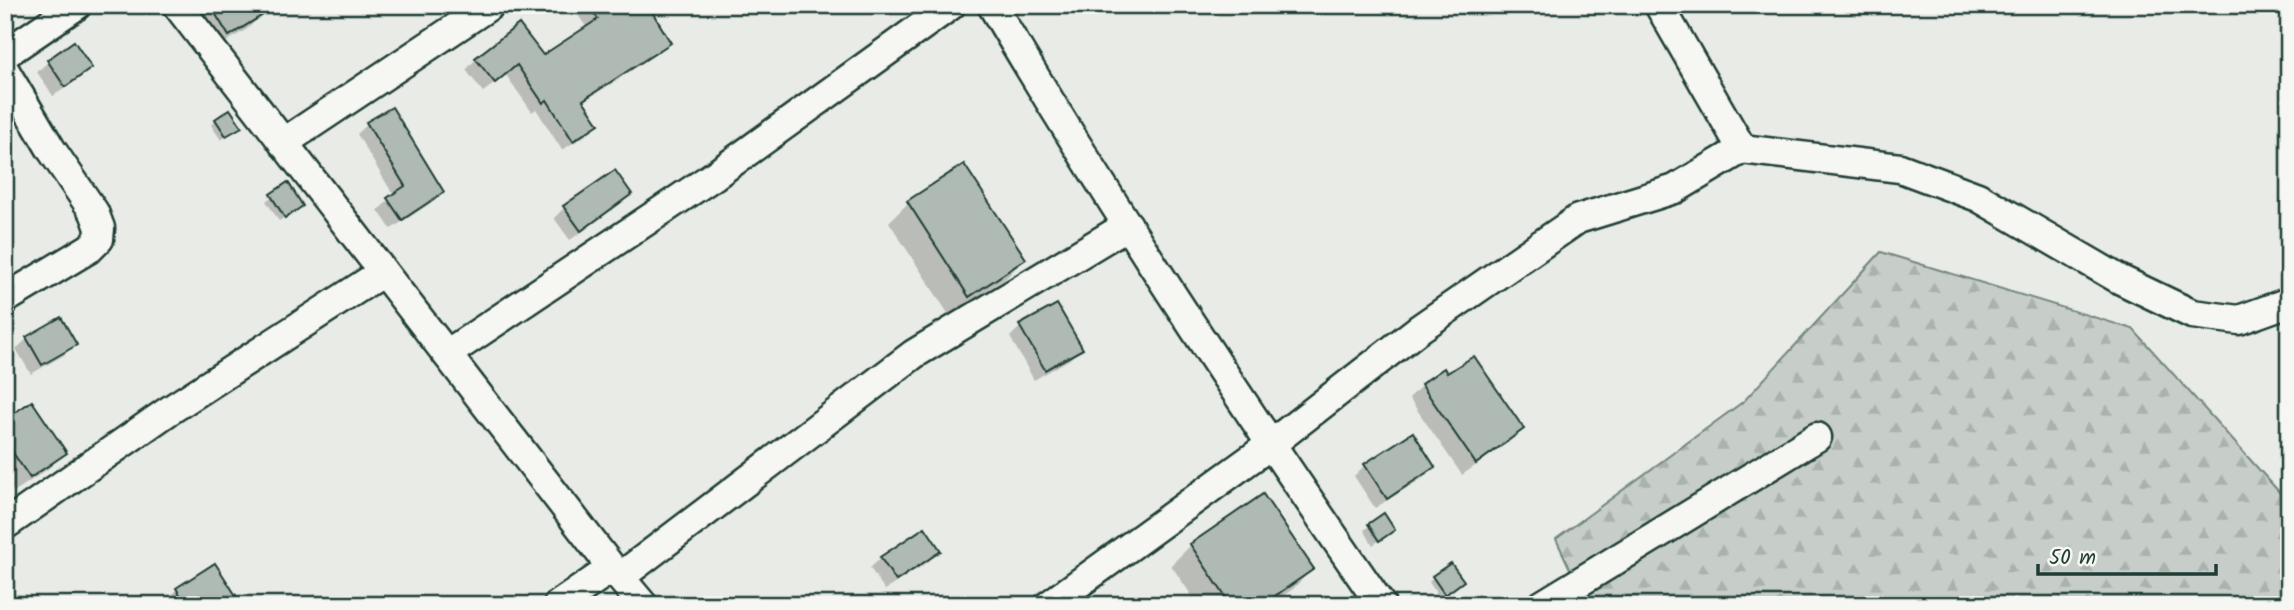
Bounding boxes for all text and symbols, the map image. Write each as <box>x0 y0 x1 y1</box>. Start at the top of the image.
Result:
scale bar <box>2038 533 2217 577</box>
text: 50 m <box>2049 542 2096 575</box>

